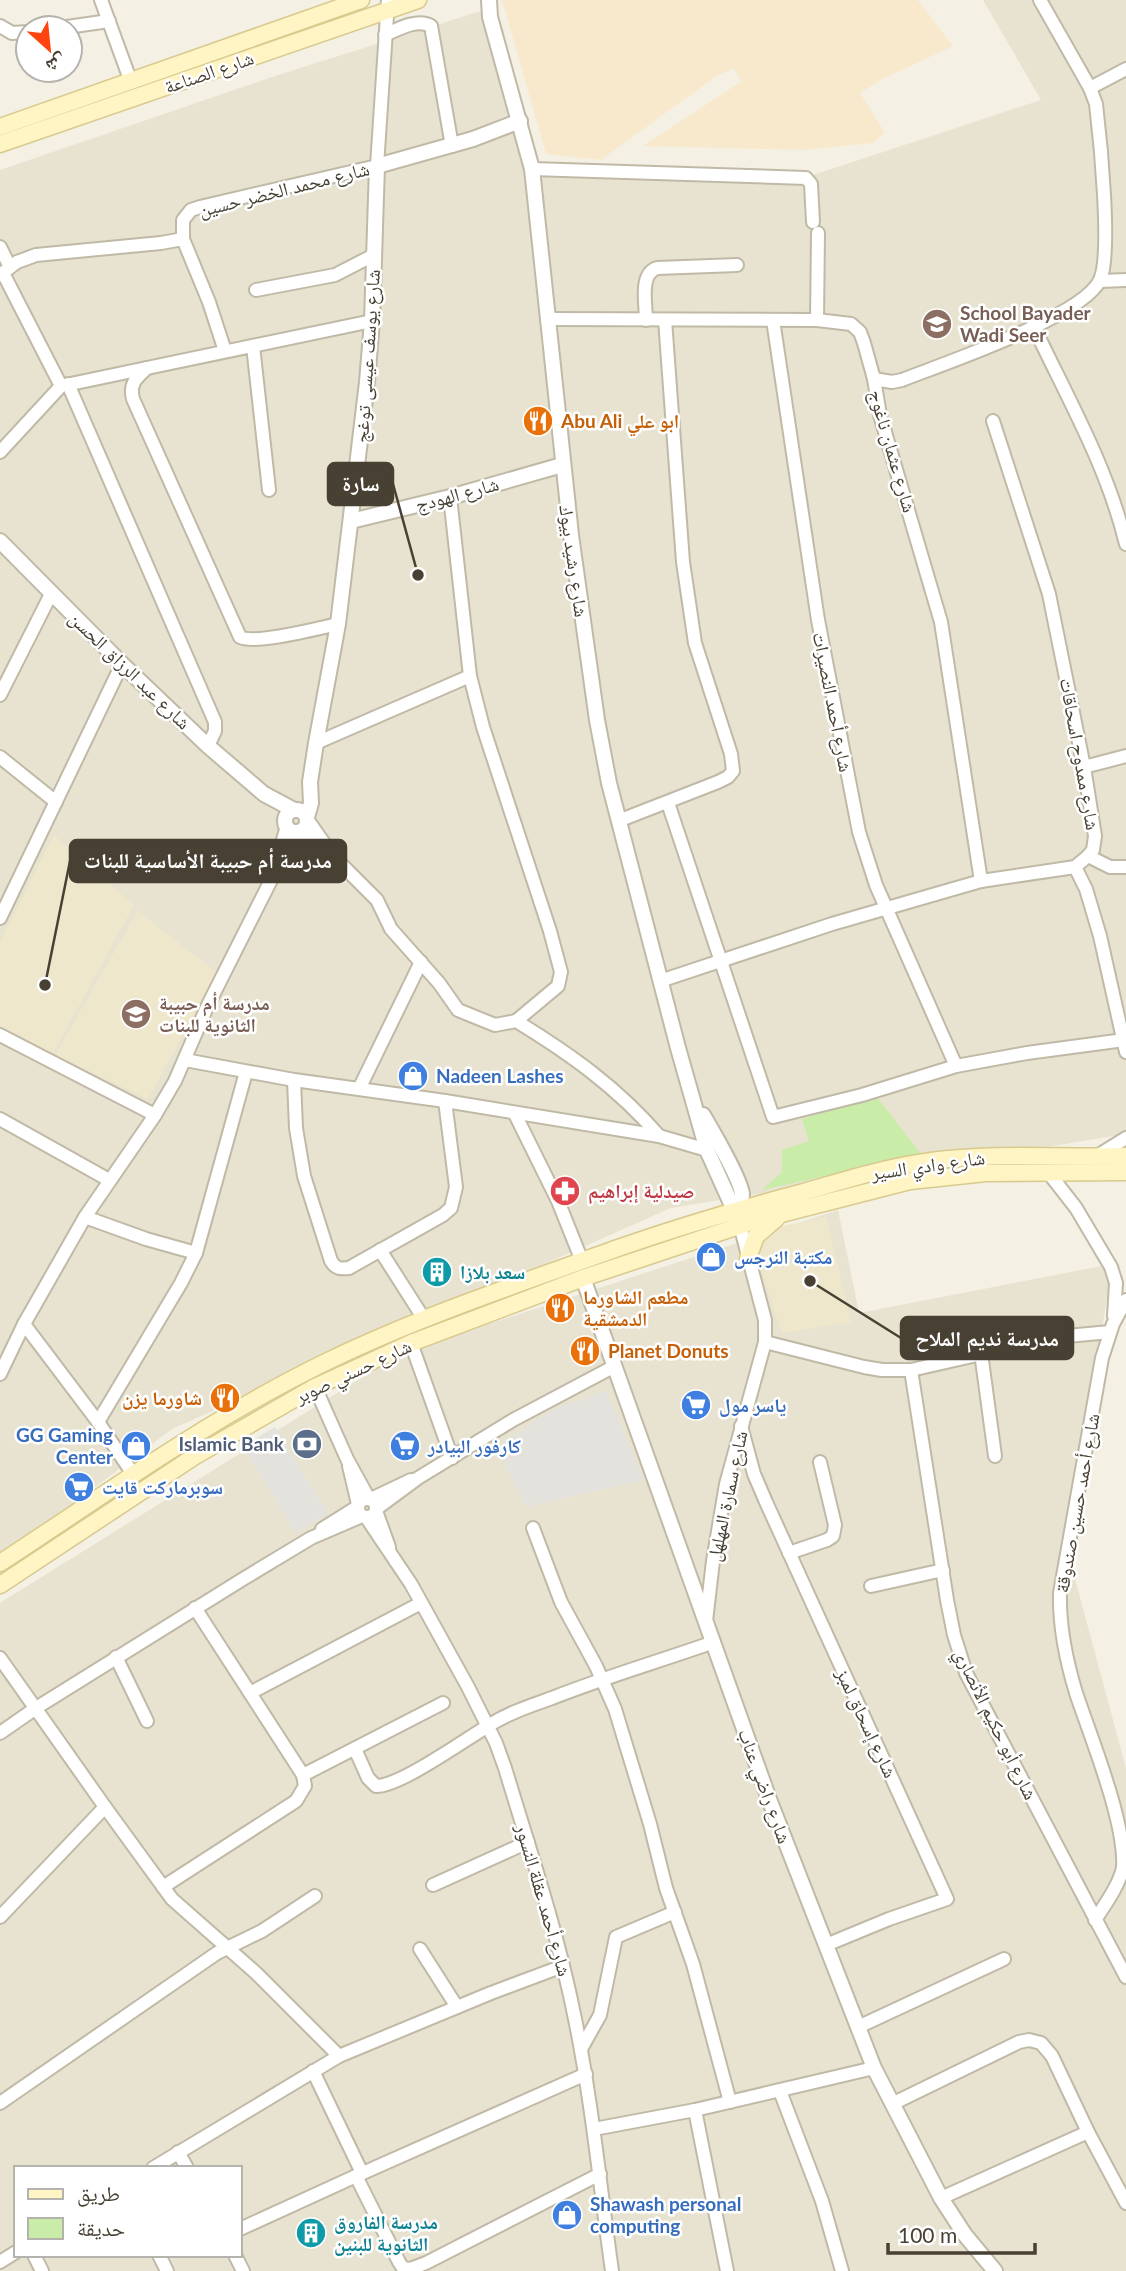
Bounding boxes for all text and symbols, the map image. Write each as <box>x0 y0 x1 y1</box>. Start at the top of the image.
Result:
north arrow <box>14 14 84 84</box>
street label: شارع الصناعة <box>161 46 257 98</box>
text: ش <box>42 49 71 79</box>
street label: شارع محمد الخضر حسين <box>196 156 372 222</box>
street label: شارع يوسف عيسى توغج <box>349 268 386 444</box>
place label: School Bayader Wadi Seer <box>960 301 1092 346</box>
school or university icon: School Bayader Wadi Seer <box>920 307 954 341</box>
street label: شارع عثمان ناغوج <box>864 387 922 515</box>
restaurant icon: Abu Ali ابو علي <box>521 404 555 438</box>
place label: Abu Ali ابو علي <box>560 409 679 437</box>
callout: سارة <box>328 463 393 505</box>
text: سارة <box>342 470 380 495</box>
street label: شارع الهودج <box>413 471 501 517</box>
street label: شارع رشيد بيوك <box>554 503 594 619</box>
street label: شارع عبد الرزاق الحسن <box>64 606 196 734</box>
street label: شارع أحمد النصيرات <box>808 630 858 774</box>
street label: شارع ممدوح اسحاقات <box>1055 676 1105 832</box>
callout: مدرسة أم حبيبة الأساسية للبنات <box>70 840 346 882</box>
text: مدرسة أم حبيبة الأساسية للبنات <box>84 847 332 875</box>
place label: مدرسة أم حبيبة الثانوية للبنات <box>159 991 270 1037</box>
school or university icon: مدرسة أم حبيبة الثانوية للبنات <box>119 997 153 1031</box>
shop icon: Nadeen Lashes <box>396 1059 430 1093</box>
place label: Nadeen Lashes <box>436 1064 564 1087</box>
street label: شارع وادي السير <box>869 1145 987 1189</box>
pharmacy icon: صيدلية إبراهيم <box>548 1174 582 1208</box>
place label: صيدلية إبراهيم <box>588 1179 694 1204</box>
shop icon: مكتبة النرجس <box>694 1240 728 1274</box>
place label: مكتبة النرجس <box>734 1245 832 1269</box>
building icon: سعد بلازا <box>420 1255 454 1289</box>
place label: سعد بلازا <box>460 1260 525 1284</box>
place label: مطعم الشاورما الدمشقية <box>583 1285 688 1331</box>
restaurant icon: مطعم الشاورما الدمشقية <box>543 1291 577 1325</box>
callout: مدرسة نديم الملاح <box>901 1317 1073 1359</box>
text: مدرسة نديم الملاح <box>915 1325 1059 1353</box>
street label: شارع حسني صوبر <box>290 1334 417 1412</box>
restaurant icon: Planet Donuts <box>568 1334 602 1368</box>
place label: Planet Donuts <box>608 1339 729 1362</box>
restaurant icon: شاورما يزن <box>208 1381 242 1415</box>
place label: شاورما يزن <box>122 1386 202 1410</box>
supermarket icon: ياسر مول <box>679 1388 713 1422</box>
place label: ياسر مول <box>719 1393 786 1417</box>
street label: شارع أحمد حسين صندوقة <box>1049 1411 1105 1595</box>
place label: GG Gaming Center <box>16 1423 114 1468</box>
bank icon: Islamic Bank <box>290 1427 324 1461</box>
shop icon: GG Gaming Center <box>119 1429 153 1463</box>
supermarket icon: كارفور البيادر <box>388 1429 422 1463</box>
street label: شارع سمارة المهلهل <box>701 1429 753 1563</box>
place label: Islamic Bank <box>179 1432 285 1455</box>
place label: كارفور البيادر <box>427 1434 522 1458</box>
supermarket icon: سوبرماركت قايت <box>62 1470 96 1504</box>
place label: سوبرماركت قايت <box>102 1475 223 1499</box>
street label: شارع أبو حكيم الأنصاري <box>946 1644 1043 1805</box>
street label: شارع إسحاق لمبز <box>829 1664 903 1782</box>
street label: شارع راضي عناب <box>730 1725 797 1848</box>
street label: شارع أحمد عقلة النسور <box>511 1820 577 1979</box>
legend <box>14 2166 242 2257</box>
text: طريق <box>77 2180 120 2207</box>
place label: Shawash personal computing <box>590 2192 741 2237</box>
shop icon: Shawash personal computing <box>550 2198 584 2232</box>
place label: مدرسة الفاروق الثانوية للبنين <box>334 2210 438 2256</box>
scale bar <box>888 2212 1035 2256</box>
text: حديقة <box>77 2215 125 2240</box>
building icon: مدرسة الفاروق الثانوية للبنين <box>294 2216 328 2250</box>
text: 100 m <box>898 2222 957 2247</box>

